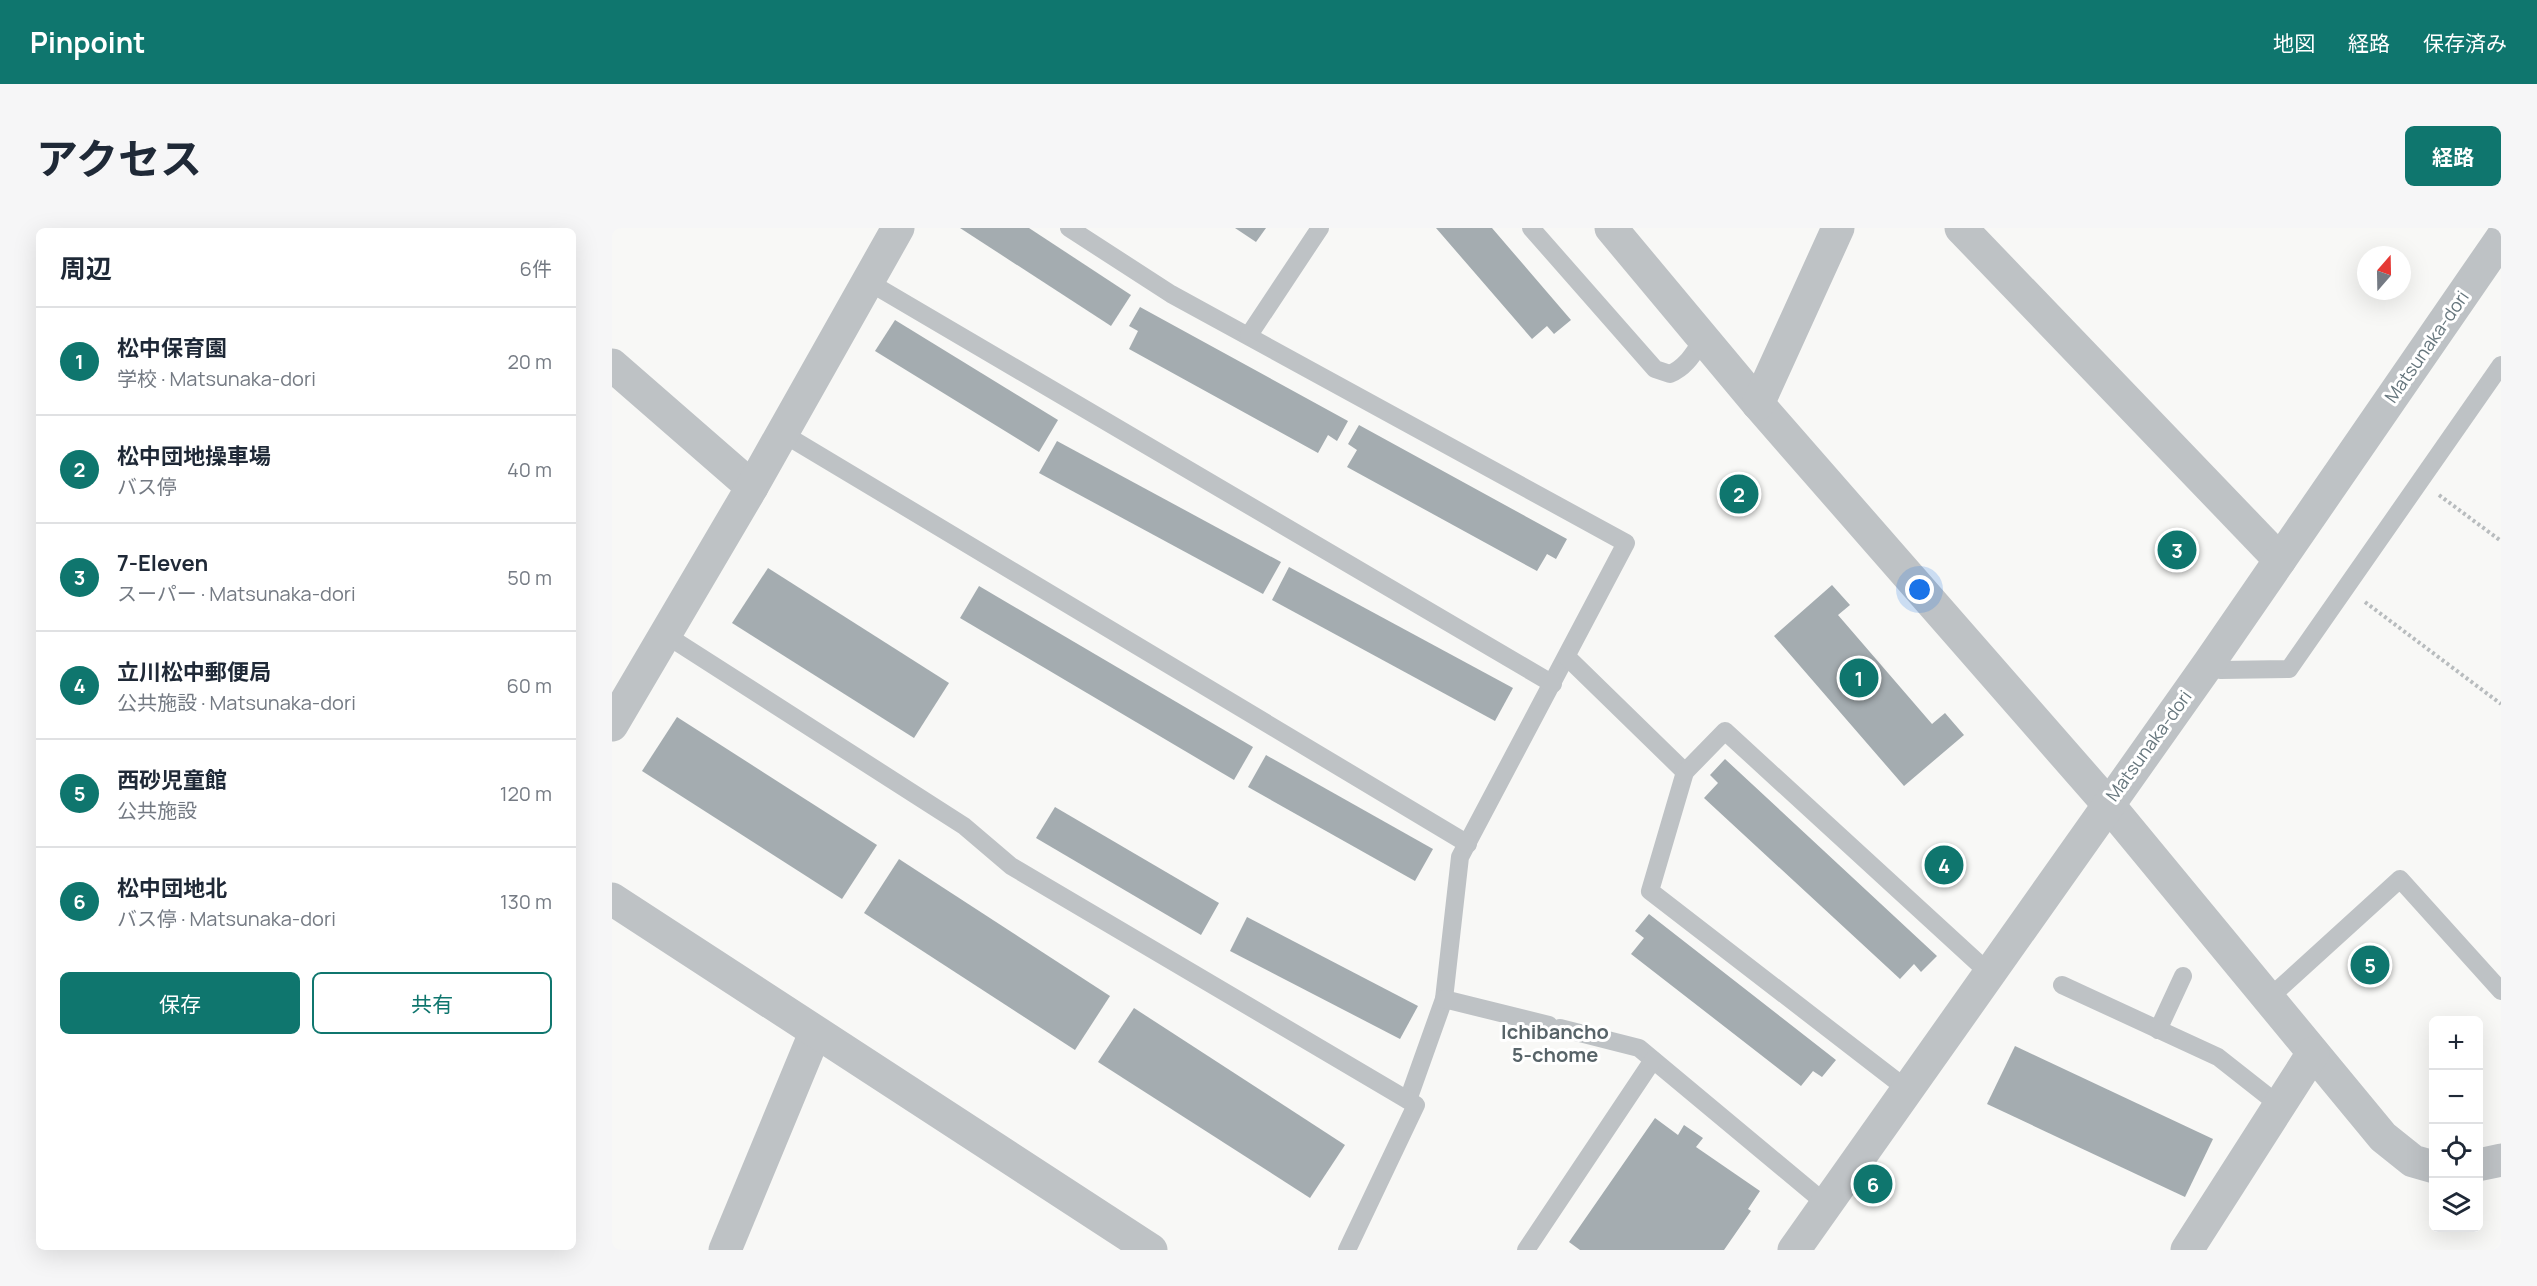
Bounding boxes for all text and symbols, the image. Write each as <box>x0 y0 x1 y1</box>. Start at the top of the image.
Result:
text: Pinpoint <box>30 23 145 61</box>
text: 地図 <box>2273 29 2315 57</box>
text: 経路 <box>2348 29 2390 57</box>
text: 保存済み <box>2423 29 2507 57</box>
button: 経路 <box>2405 126 2501 186</box>
text: アクセス <box>36 129 202 187</box>
north arrow <box>2357 246 2411 300</box>
text: 周辺 <box>60 250 112 286</box>
text: 6件 <box>520 255 552 282</box>
street label: Matsunaka-dori <box>2379 286 2474 407</box>
text: 松中保育園 <box>117 333 227 363</box>
text: 1 <box>75 348 84 375</box>
text: 20 m <box>507 348 552 375</box>
text: 学校 · Matsunaka-dori <box>117 365 316 392</box>
text: 松中団地操車場 <box>117 441 271 471</box>
text: 2 <box>74 456 85 483</box>
text: 40 m <box>507 456 552 483</box>
pin: 2 <box>1720 472 1758 516</box>
text: バス停 <box>117 473 177 500</box>
pin: 3 <box>2158 528 2196 572</box>
text: 7-Eleven <box>117 548 208 578</box>
text: 3 <box>74 564 85 591</box>
text: 50 m <box>507 564 552 591</box>
your location <box>1905 575 1934 604</box>
text: スーパー · Matsunaka-dori <box>117 580 356 607</box>
pin: 1 <box>1840 656 1878 700</box>
text: 立川松中郵便局 <box>117 657 271 687</box>
text: 4 <box>73 672 86 699</box>
text: 60 m <box>506 672 552 699</box>
street label: Matsunaka-dori <box>2100 685 2197 806</box>
text: 公共施設 · Matsunaka-dori <box>117 689 356 716</box>
text: 西砂児童館 <box>117 765 227 795</box>
text: 5 <box>74 780 85 807</box>
text: 120 m <box>500 780 552 807</box>
text: 公共施設 <box>117 797 197 824</box>
pin: 4 <box>1924 842 1964 888</box>
text: 松中団地北 <box>117 873 227 903</box>
text: 6 <box>73 888 86 915</box>
text: 130 m <box>500 888 552 915</box>
text: バス停 · Matsunaka-dori <box>117 905 336 932</box>
pin: 5 <box>2350 942 2390 988</box>
button: 保存 <box>60 972 300 1034</box>
button: 共有 <box>312 972 552 1034</box>
map controls <box>2429 1016 2483 1232</box>
button: + <box>2429 1016 2483 1070</box>
district label: Ichibancho 5-chome <box>1501 1018 1609 1068</box>
button: − <box>2429 1070 2483 1124</box>
button: locate <box>2429 1124 2483 1178</box>
pin: 6 <box>1854 1162 1892 1206</box>
button: layers <box>2429 1178 2483 1232</box>

